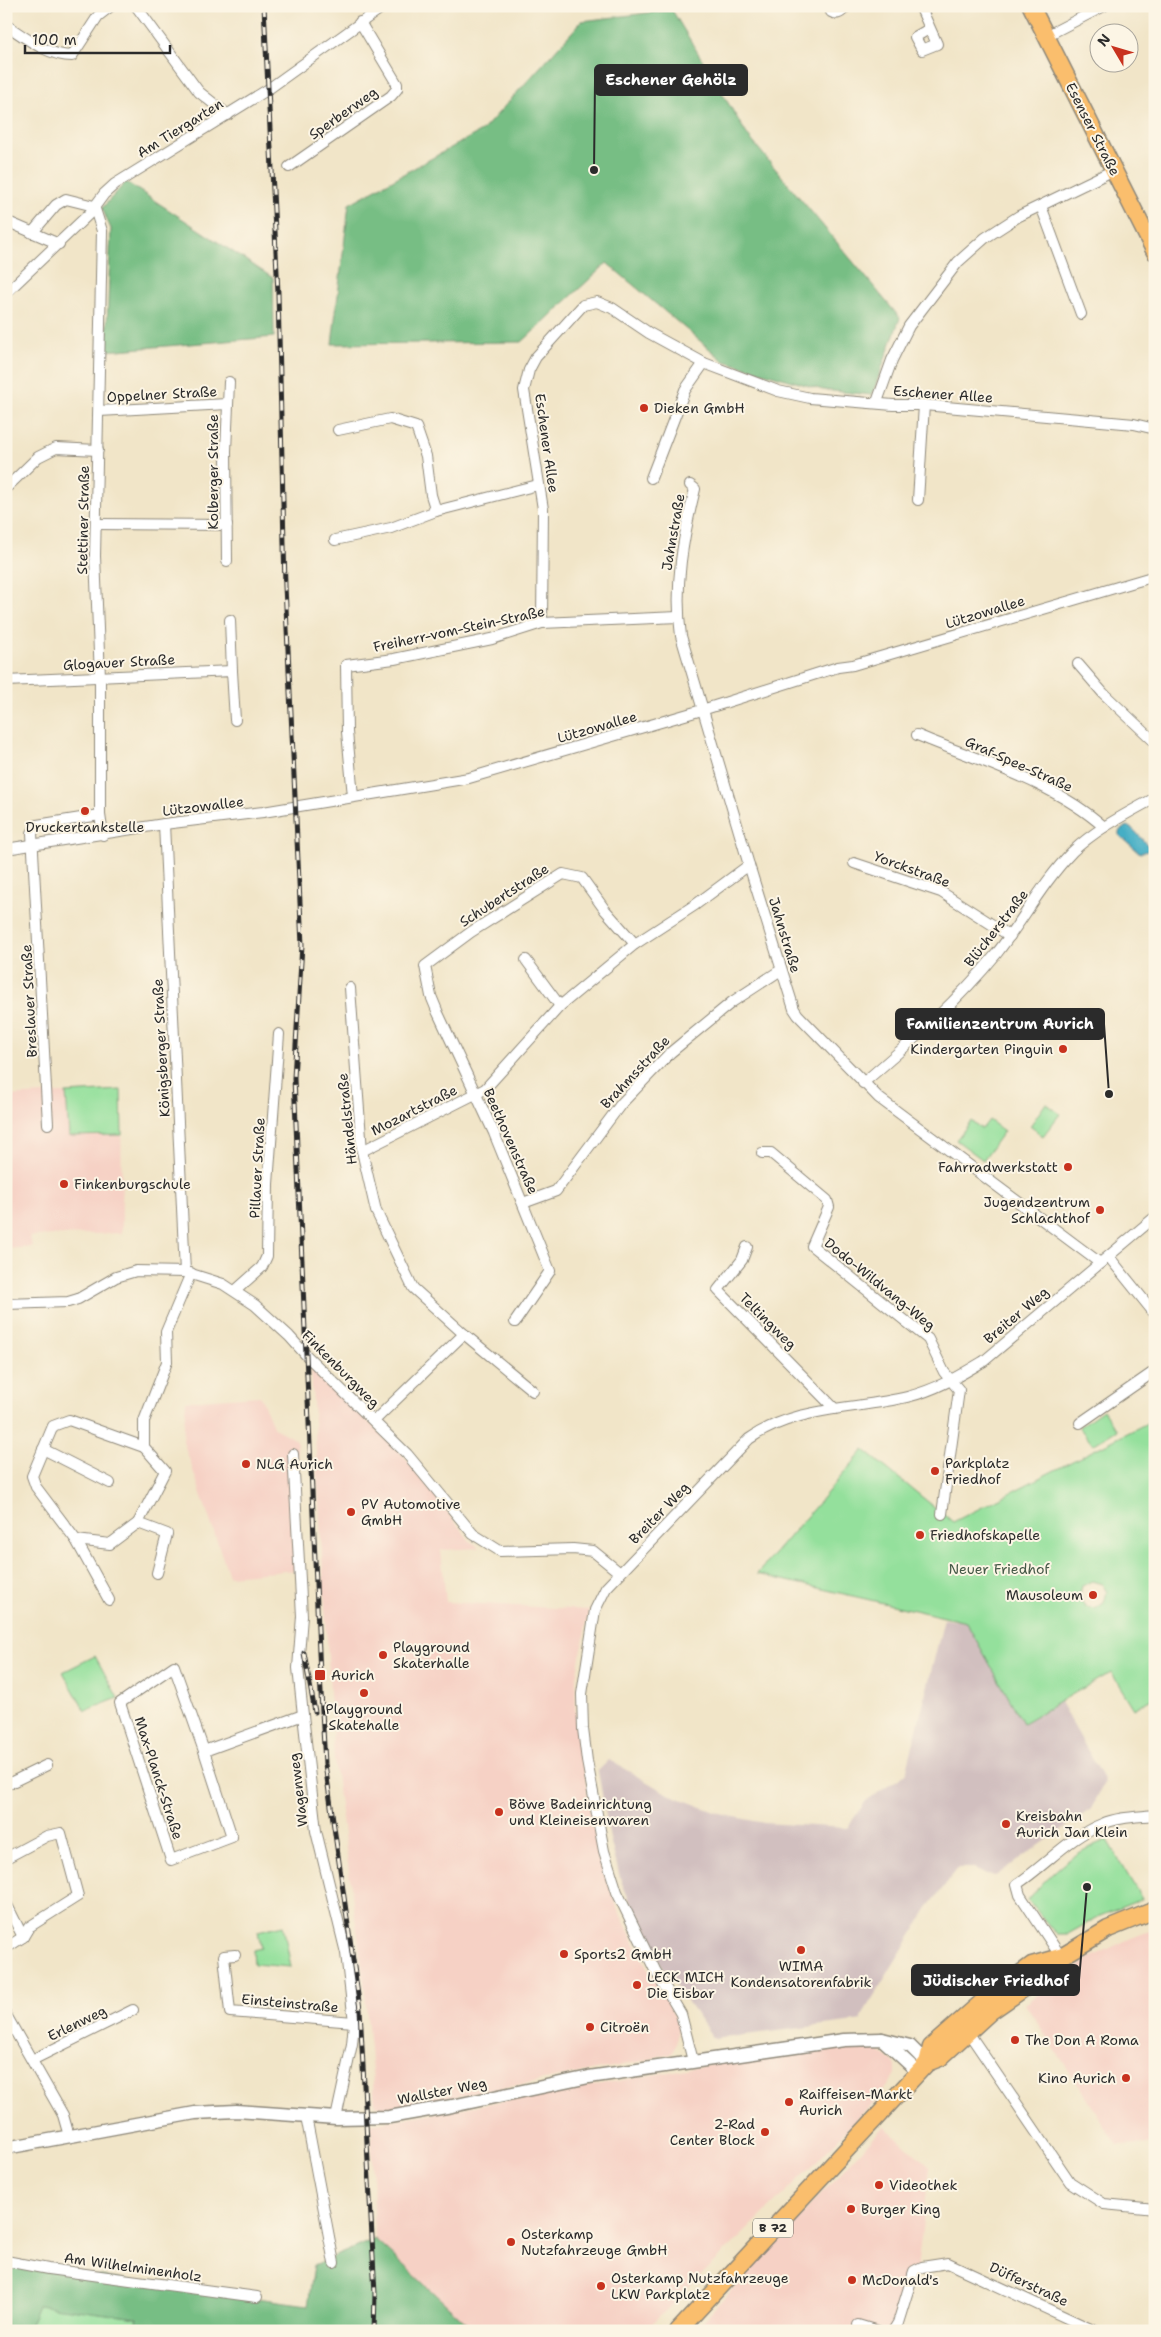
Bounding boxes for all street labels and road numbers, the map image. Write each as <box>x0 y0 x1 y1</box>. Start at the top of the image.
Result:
street label: Esenser Straße <box>1062 79 1124 179</box>
street label: Sperberweg <box>305 83 381 143</box>
street label: Am Tiergarten <box>134 94 227 162</box>
street label: Oppelner Straße <box>106 382 218 406</box>
street label: Eschener Allee <box>892 382 994 406</box>
street label: Eschener Allee <box>531 392 563 494</box>
street label: Kolberger Straße <box>204 414 222 530</box>
street label: Stettiner Straße <box>73 465 93 575</box>
street label: Jahnstraße <box>657 492 689 572</box>
street label: Lützowallee <box>943 591 1027 633</box>
street label: Freiherr-vom-Stein-Straße <box>372 602 546 656</box>
street label: Glogauer Straße <box>62 650 176 674</box>
street label: Lützowallee <box>555 707 639 747</box>
street label: Graf-Spee-Straße <box>962 732 1076 796</box>
street label: Lützowallee <box>161 792 245 820</box>
street label: Yorckstraße <box>871 847 953 891</box>
street label: Schubertstraße <box>456 859 552 931</box>
street label: Blücherstraße <box>960 885 1032 970</box>
street label: Jahnstraße <box>765 895 805 975</box>
street label: Breslauer Straße <box>17 944 41 1058</box>
street label: Königsberger Straße <box>148 978 174 1118</box>
street label: Brahmsstraße <box>596 1031 674 1112</box>
street label: Händelstraße <box>333 1072 361 1166</box>
street label: Mozartstraße <box>368 1081 460 1139</box>
street label: Beethovenstraße <box>480 1085 542 1197</box>
street label: Pillauer Straße <box>245 1117 269 1219</box>
street label: Dodo-Wildvang-Weg <box>821 1234 939 1334</box>
street label: Breiter Weg <box>980 1283 1052 1347</box>
street label: Teltingweg <box>736 1289 800 1353</box>
street label: Finkenburgweg <box>298 1326 384 1412</box>
street label: Breiter Weg <box>625 1478 693 1548</box>
street label: Max-Planck-Straße <box>131 1714 187 1842</box>
street label: Wagenweg <box>285 1752 311 1828</box>
street label: Einsteinstraße <box>241 1990 339 2016</box>
street label: Erlenweg <box>45 2001 109 2045</box>
street label: Wallster Weg <box>396 2074 488 2108</box>
road number: B 72 <box>753 2218 793 2238</box>
street label: Am Wilhelminenholz <box>63 2248 203 2286</box>
street label: Düfferstraße <box>987 2258 1071 2310</box>

